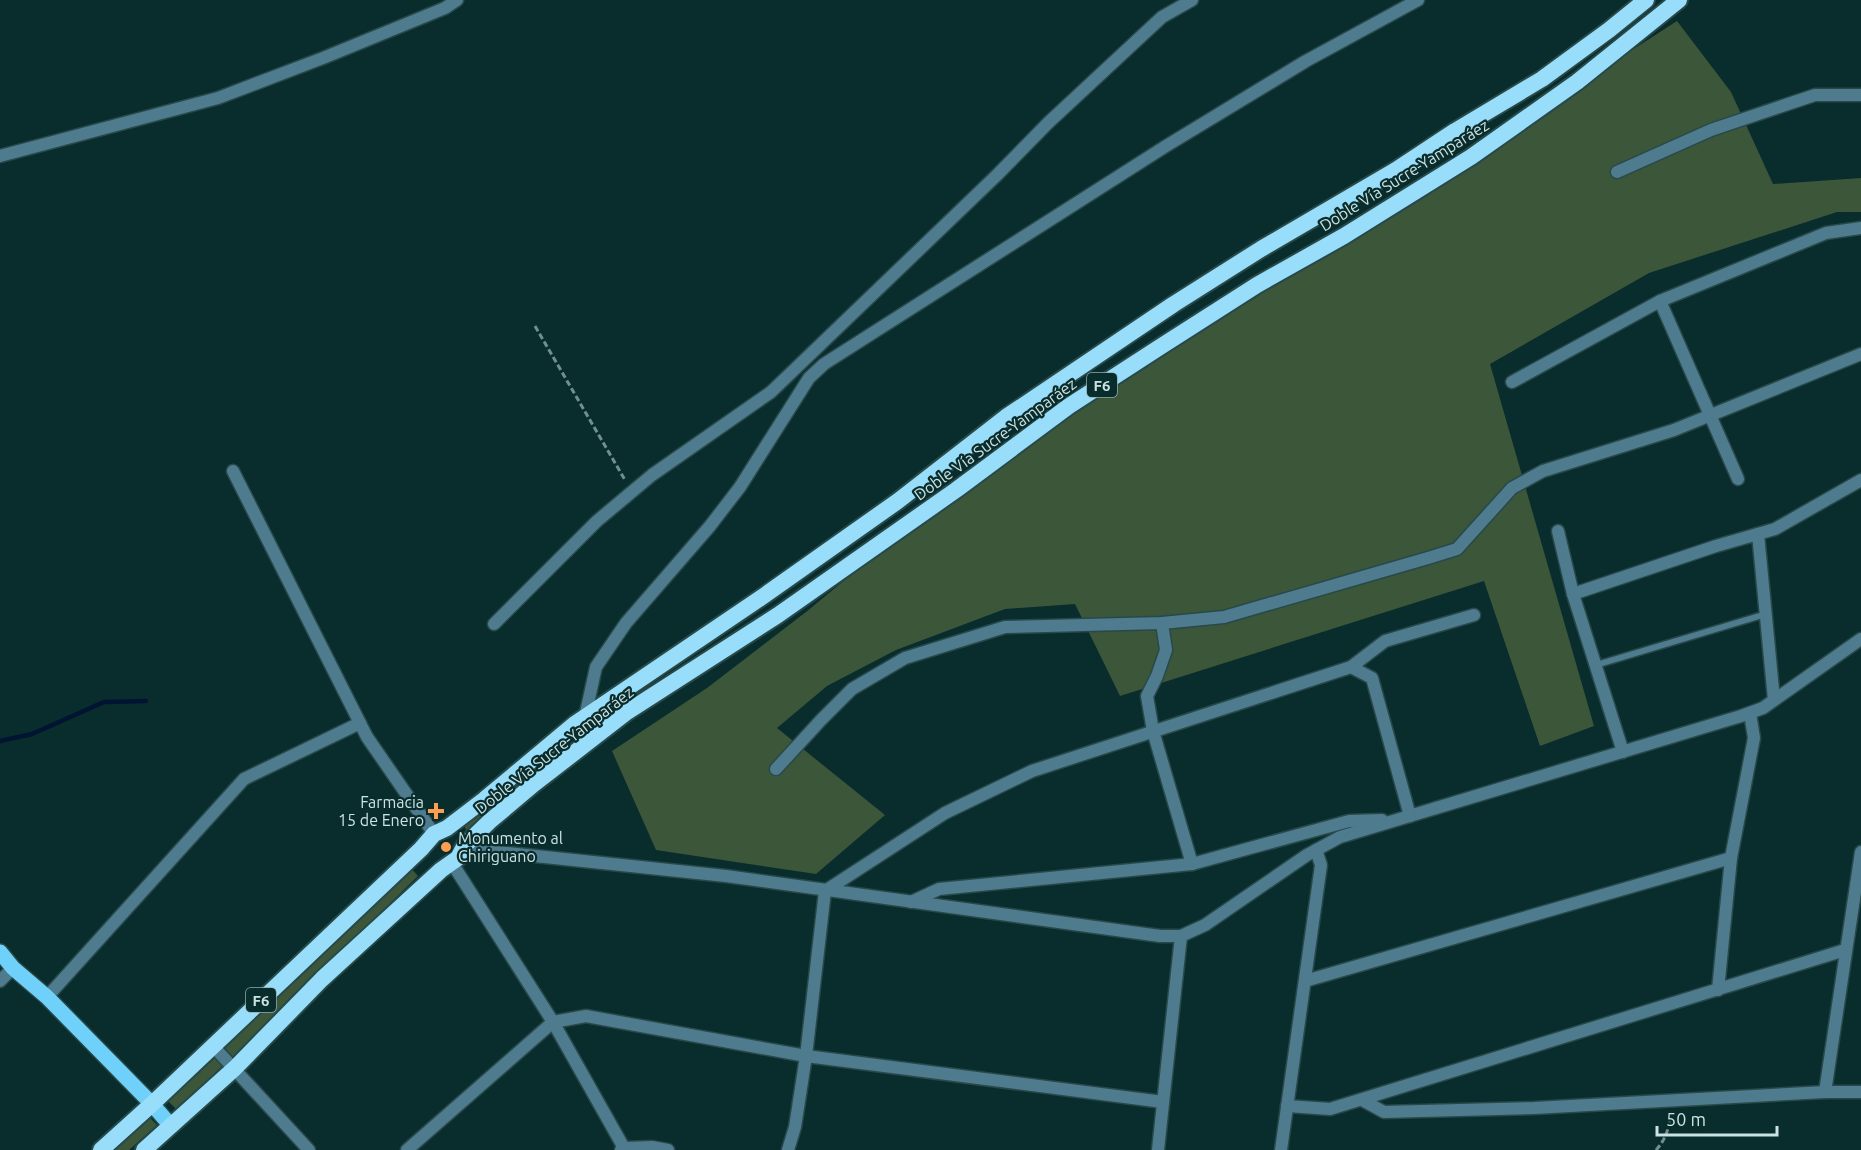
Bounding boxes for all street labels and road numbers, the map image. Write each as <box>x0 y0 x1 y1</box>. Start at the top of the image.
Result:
street label: Doble Vía Sucre-Yamparáez <box>1316 116 1492 234</box>
road number: F6 <box>1087 373 1117 397</box>
street label: Doble Vía Sucre-Yamparáez <box>911 374 1079 504</box>
street label: Doble Vía Sucre-Yamparáez <box>471 683 637 817</box>
road number: F6 <box>246 988 276 1012</box>

